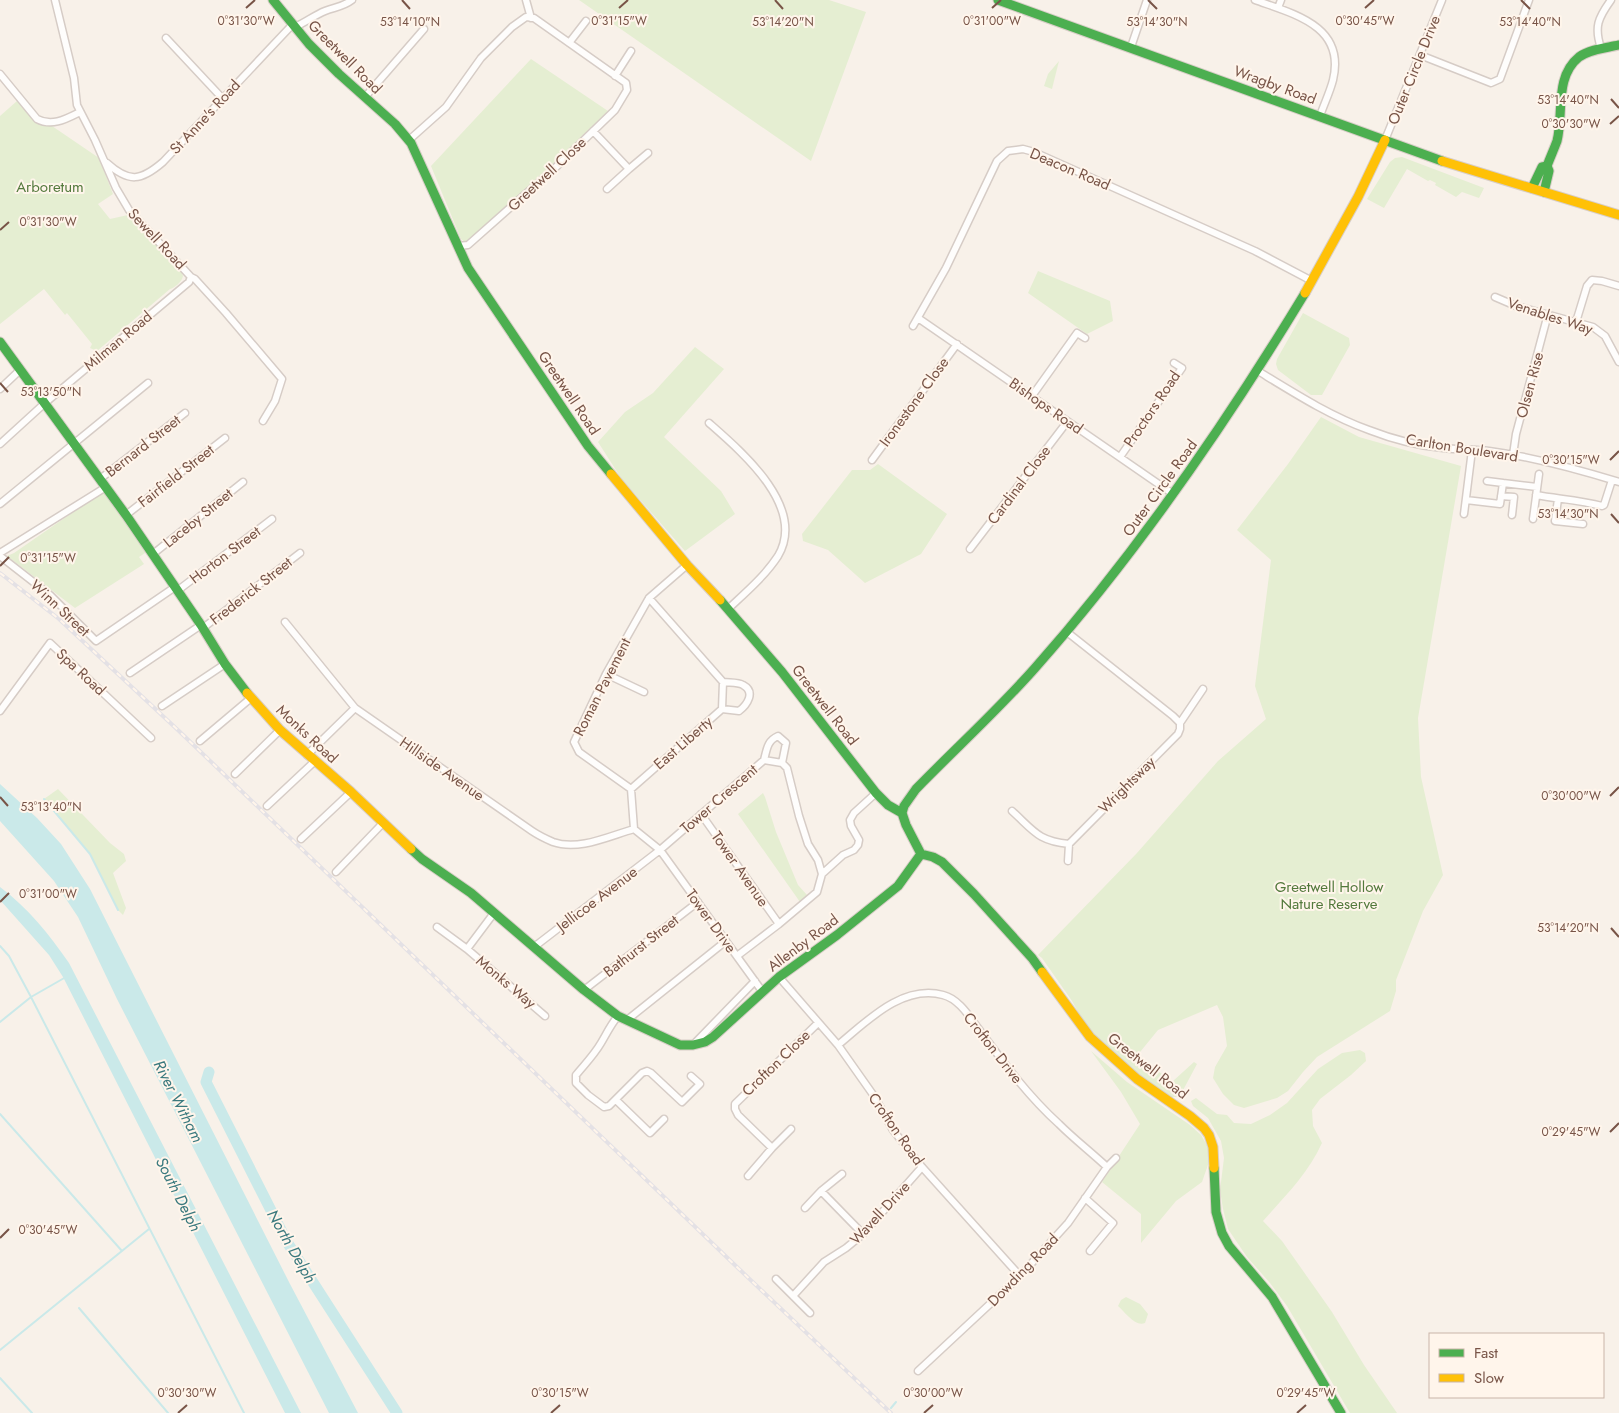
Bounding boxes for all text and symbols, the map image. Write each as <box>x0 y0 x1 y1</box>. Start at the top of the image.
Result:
text: 0°31'30"W <box>217 12 275 30</box>
text: 0°31'15"W <box>591 12 647 30</box>
text: 0°31'00"W <box>963 12 1021 30</box>
text: 0°30'45"W <box>1336 12 1395 30</box>
street label: Outer Circle Drive <box>1382 12 1446 128</box>
text: 53°14'10"N <box>380 13 440 31</box>
text: 53°14'20"N <box>752 13 814 31</box>
text: 53°14'30"N <box>1126 13 1188 31</box>
text: 53°14'40"N <box>1499 13 1561 31</box>
street label: Greetwell Road <box>303 15 387 99</box>
street label: Wragby Road <box>1231 60 1319 110</box>
street label: St Anne's Road <box>165 75 245 159</box>
text: 53°14'40"N <box>1537 91 1599 109</box>
text: 0°30'30"W <box>1542 115 1601 133</box>
street label: Greetwell Close <box>503 132 591 216</box>
street label: Deacon Road <box>1026 142 1114 196</box>
park label: Arboretum <box>16 176 84 198</box>
street label: Sewell Road <box>123 203 191 275</box>
text: 0°31'30"W <box>19 213 77 231</box>
street label: Venables Way <box>1504 292 1596 340</box>
street label: Milman Road <box>79 306 157 376</box>
street label: Greetwell Road <box>533 347 605 439</box>
street label: Olsen Rise <box>1511 349 1549 420</box>
street label: Ironestone Close <box>874 352 954 451</box>
street label: Proctors Road <box>1118 366 1186 452</box>
street label: Bishops Road <box>1005 372 1087 440</box>
text: 53°13'50"N <box>21 383 81 401</box>
street label: Bernard Street <box>101 409 186 482</box>
street label: Carlton Boulevard <box>1404 428 1520 468</box>
street label: Outer Circle Road <box>1117 435 1203 541</box>
street label: Fairfield Street <box>133 439 219 513</box>
street label: Cardinal Close <box>982 441 1056 529</box>
text: 0°30'15"W <box>1542 451 1600 469</box>
street label: Laceby Street <box>158 483 238 553</box>
text: 53°14'30"N <box>1537 505 1599 523</box>
street label: Horton Street <box>185 521 265 589</box>
text: 0°31'15"W <box>20 549 76 567</box>
street label: Frederick Street <box>205 552 297 630</box>
street label: Winn Street <box>25 574 95 642</box>
street label: Roman Pavement <box>568 634 636 740</box>
street label: Spa Road <box>51 643 111 701</box>
street label: Greetwell Road <box>786 660 864 750</box>
street label: Monks Road <box>271 699 343 769</box>
street label: East Liberty <box>649 711 718 775</box>
street label: Hillside Avenue <box>395 732 489 807</box>
street label: Wrightsway <box>1093 751 1161 819</box>
street label: Tower Crescent <box>676 759 763 839</box>
text: 0°30'00"W <box>1541 787 1601 805</box>
text: 53°13'40"N <box>20 798 82 816</box>
street label: Tower Avenue <box>706 827 774 911</box>
street label: Jellicoe Avenue <box>550 861 642 938</box>
park label: Greetwell Hollow Nature Reserve <box>1275 876 1384 915</box>
text: 0°31'00"W <box>19 885 77 903</box>
street label: Tower Drive <box>680 885 742 958</box>
street label: Bathurst Street <box>599 909 684 982</box>
street label: Allenby Road <box>763 909 843 977</box>
text: 53°14'20"N <box>1537 919 1599 937</box>
street label: Monks Way <box>471 950 541 1014</box>
street label: Crofton Drive <box>958 1008 1028 1089</box>
street label: Crofton Close <box>737 1024 815 1101</box>
street label: Greetwell Road <box>1103 1027 1193 1105</box>
water label: River Witham <box>148 1056 209 1146</box>
street label: Crofton Road <box>863 1088 929 1170</box>
text: 0°29'45"W <box>1542 1123 1601 1141</box>
water label: South Delph <box>150 1153 207 1236</box>
street label: Wavell Drive <box>845 1176 915 1250</box>
water label: North Delph <box>261 1205 322 1287</box>
text: 0°30'45"W <box>19 1221 78 1239</box>
street label: Dowding Road <box>982 1229 1064 1311</box>
legend <box>1429 1333 1604 1398</box>
text: Fast <box>1474 1342 1498 1364</box>
text: Slow <box>1474 1367 1505 1389</box>
text: 0°30'30"W <box>158 1384 217 1402</box>
text: 0°30'15"W <box>531 1384 589 1402</box>
text: 0°30'00"W <box>903 1384 963 1402</box>
text: 0°29'45"W <box>1277 1384 1336 1402</box>

